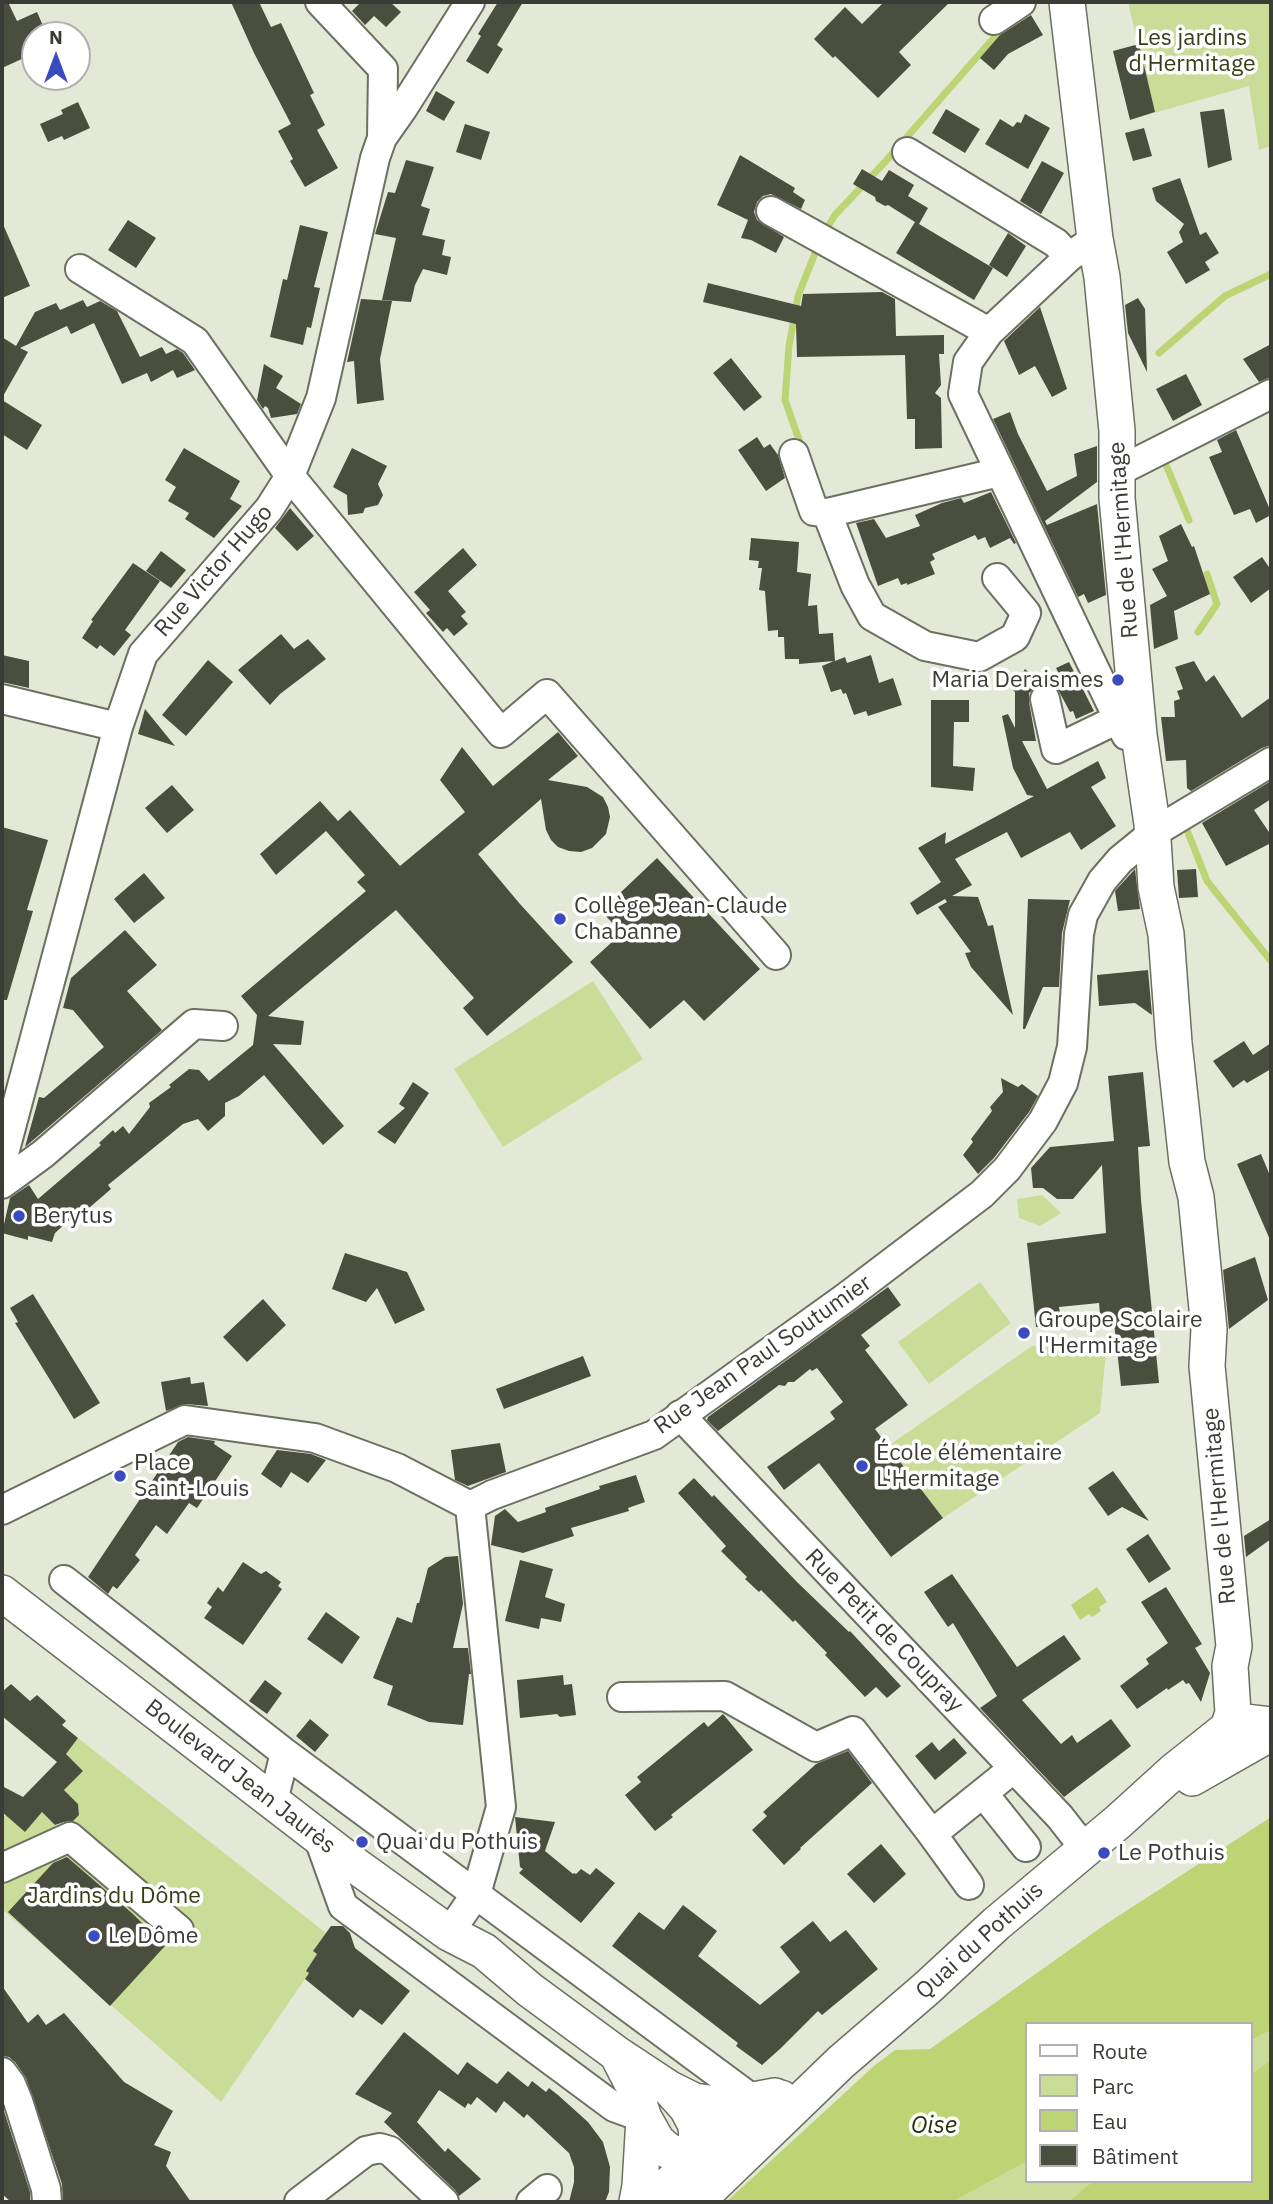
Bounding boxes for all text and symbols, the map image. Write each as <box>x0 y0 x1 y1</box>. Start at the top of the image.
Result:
north arrow <box>21 21 91 91</box>
park label: Les jardins d'Hermitage <box>1128 24 1256 78</box>
text: N <box>49 25 63 49</box>
street label: Rue de l'Hermitage <box>1103 441 1145 639</box>
street label: Rue Victor Hugo <box>149 499 279 643</box>
place label: Maria Deraismes <box>932 666 1104 694</box>
marker: Maria Deraismes <box>1110 672 1126 688</box>
place label: Collège Jean-Claude Chabanne <box>574 892 787 946</box>
marker: Collège Jean-Claude Chabanne <box>552 911 568 927</box>
place label: Berytus <box>33 1202 113 1230</box>
marker: Berytus <box>11 1208 27 1224</box>
street label: Rue Jean Paul Soutumier <box>649 1269 877 1441</box>
place label: Groupe Scolaire l'Hermitage <box>1038 1306 1203 1360</box>
marker: Groupe Scolaire l'Hermitage <box>1016 1325 1032 1341</box>
street label: Rue de l'Hermitage <box>1198 1407 1242 1605</box>
place label: École élémentaire L'Hermitage <box>876 1439 1062 1493</box>
place label: Place Saint-Louis <box>134 1449 249 1503</box>
marker: École élémentaire L'Hermitage <box>854 1458 870 1474</box>
marker: Place Saint-Louis <box>112 1468 128 1484</box>
street label: Rue Petit de Coupray <box>799 1544 969 1718</box>
street label: Boulevard Jean Jaurès <box>139 1694 341 1860</box>
place label: Quai du Pothuis <box>376 1828 538 1856</box>
marker: Quai du Pothuis <box>354 1834 370 1850</box>
place label: Le Pothuis <box>1118 1839 1225 1867</box>
marker: Le Pothuis <box>1096 1845 1112 1861</box>
street label: Quai du Pothuis <box>911 1876 1049 2006</box>
park label: Jardins du Dôme <box>27 1882 201 1910</box>
place label: Le Dôme <box>108 1922 198 1950</box>
marker: Le Dôme <box>86 1928 102 1944</box>
legend <box>1024 2022 1252 2183</box>
text: Route <box>1092 2037 1148 2065</box>
text: Parc <box>1092 2072 1134 2100</box>
text: Eau <box>1092 2107 1127 2135</box>
water label: Oise <box>911 2112 957 2140</box>
text: Bâtiment <box>1092 2142 1179 2170</box>

